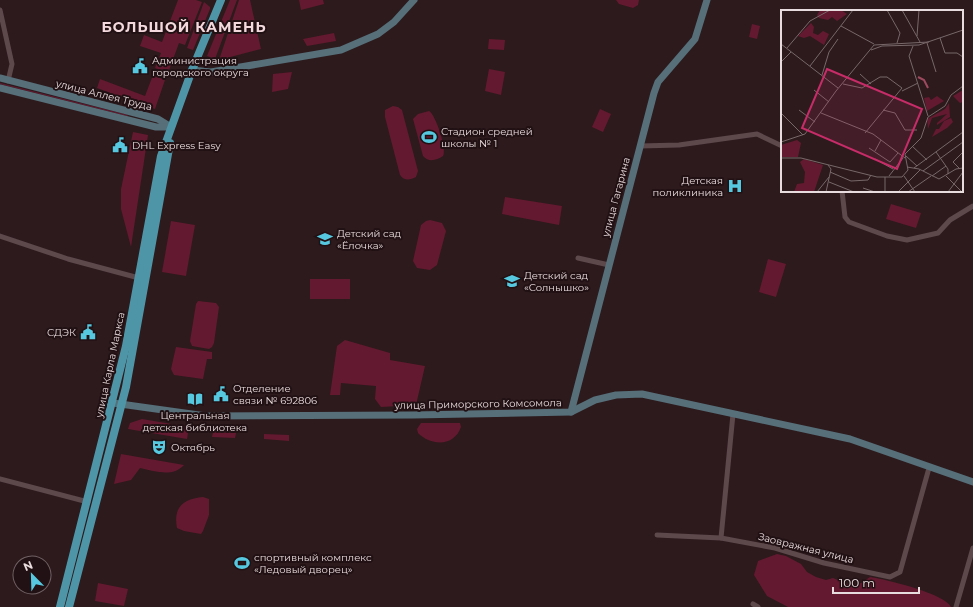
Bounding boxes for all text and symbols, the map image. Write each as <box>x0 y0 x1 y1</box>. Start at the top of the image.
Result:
inset map <box>781 10 963 192</box>
district label: БОЛЬШОЙ КАМЕНЬ <box>101 18 267 36</box>
place label: Администрация городского округа <box>152 54 249 79</box>
public building icon: Администрация городского округа <box>131 57 149 75</box>
street label: улица Аллея Труда <box>54 77 153 113</box>
place label: Стадион средней школы № 1 <box>441 125 533 150</box>
sports icon: Стадион средней школы № 1 <box>420 128 438 146</box>
public building icon: DHL Express Easy <box>111 136 129 154</box>
place label: DHL Express Easy <box>132 139 221 152</box>
street label: улица Гагарина <box>599 156 633 239</box>
place label: Детская поликлиника <box>653 174 723 199</box>
hospital icon: Детская поликлиника <box>726 177 744 195</box>
place label: Детский сад «Ёлочка» <box>337 227 402 252</box>
school or university icon: Детский сад «Ёлочка» <box>316 230 334 248</box>
place label: Детский сад «Солнышко» <box>524 269 589 294</box>
school or university icon: Детский сад «Солнышко» <box>503 272 521 290</box>
street label: улица Карла Маркса <box>92 311 128 420</box>
public building icon: СДЭК <box>79 323 97 341</box>
place label: СДЭК <box>47 326 76 339</box>
place label: Отделение связи № 692806 <box>233 382 317 407</box>
public building icon: Отделение связи № 692806 <box>212 385 230 403</box>
library icon: Центральная детская библиотека <box>186 390 204 408</box>
street label: улица Приморского Комсомола <box>393 396 562 412</box>
place label: Центральная детская библиотека <box>143 409 247 434</box>
theatre icon: Октябрь <box>150 438 168 456</box>
place label: Октябрь <box>171 441 215 454</box>
street label: Заовражная улица <box>757 530 855 566</box>
place label: спортивный комплекс «Ледовый дворец» <box>254 551 372 576</box>
sports icon: спортивный комплекс «Ледовый дворец» <box>233 554 251 572</box>
north arrow <box>12 555 52 595</box>
text: N <box>21 558 35 574</box>
scale bar <box>833 569 919 595</box>
text: 100 m <box>839 575 875 590</box>

